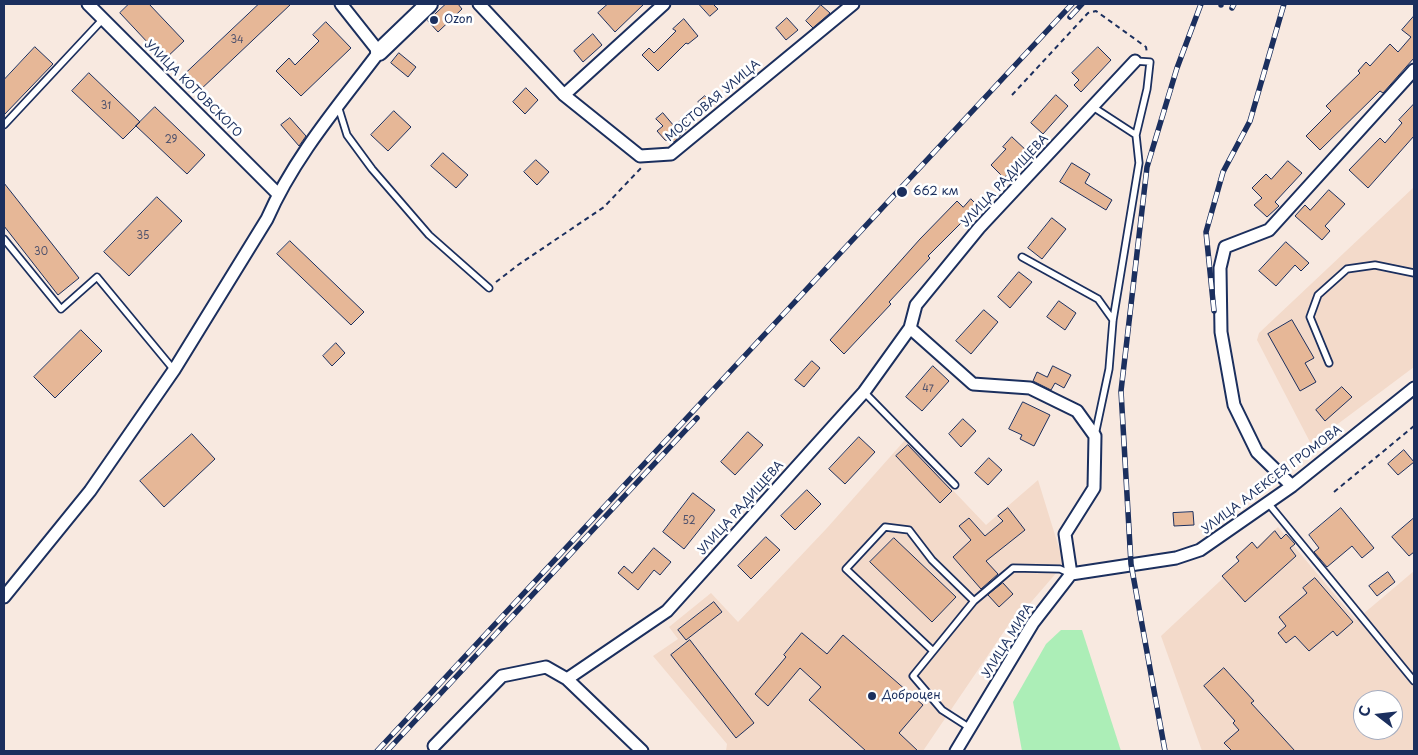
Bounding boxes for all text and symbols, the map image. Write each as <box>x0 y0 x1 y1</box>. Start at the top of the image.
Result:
place label: Ozon <box>444 13 473 27</box>
marker: Ozon <box>428 14 440 26</box>
house number: 34 <box>230 34 244 46</box>
street label: УЛИЦА КОТОВСКОГО <box>141 37 245 141</box>
street label: МОСТОВАЯ УЛИЦА <box>663 57 763 145</box>
house number: 31 <box>101 100 111 112</box>
street label: УЛИЦА РАДИЩЕВА <box>958 132 1052 230</box>
house number: 29 <box>165 134 177 146</box>
marker: 662 км <box>895 185 909 199</box>
place label: 662 км <box>913 185 959 199</box>
house number: 35 <box>137 230 149 242</box>
house number: 30 <box>34 246 48 258</box>
house number: 47 <box>922 383 934 395</box>
street label: УЛИЦА АЛЕКСЕЯ ГРОМОВА <box>1199 423 1345 537</box>
street label: УЛИЦА РАДИЩЕВА <box>695 458 787 558</box>
house number: 52 <box>682 515 696 527</box>
street label: УЛИЦА МИРА <box>979 601 1037 681</box>
place label: Доброцен <box>882 689 941 703</box>
marker: Доброцен <box>866 690 878 702</box>
north arrow <box>1353 690 1403 740</box>
text: С <box>1353 703 1376 719</box>

